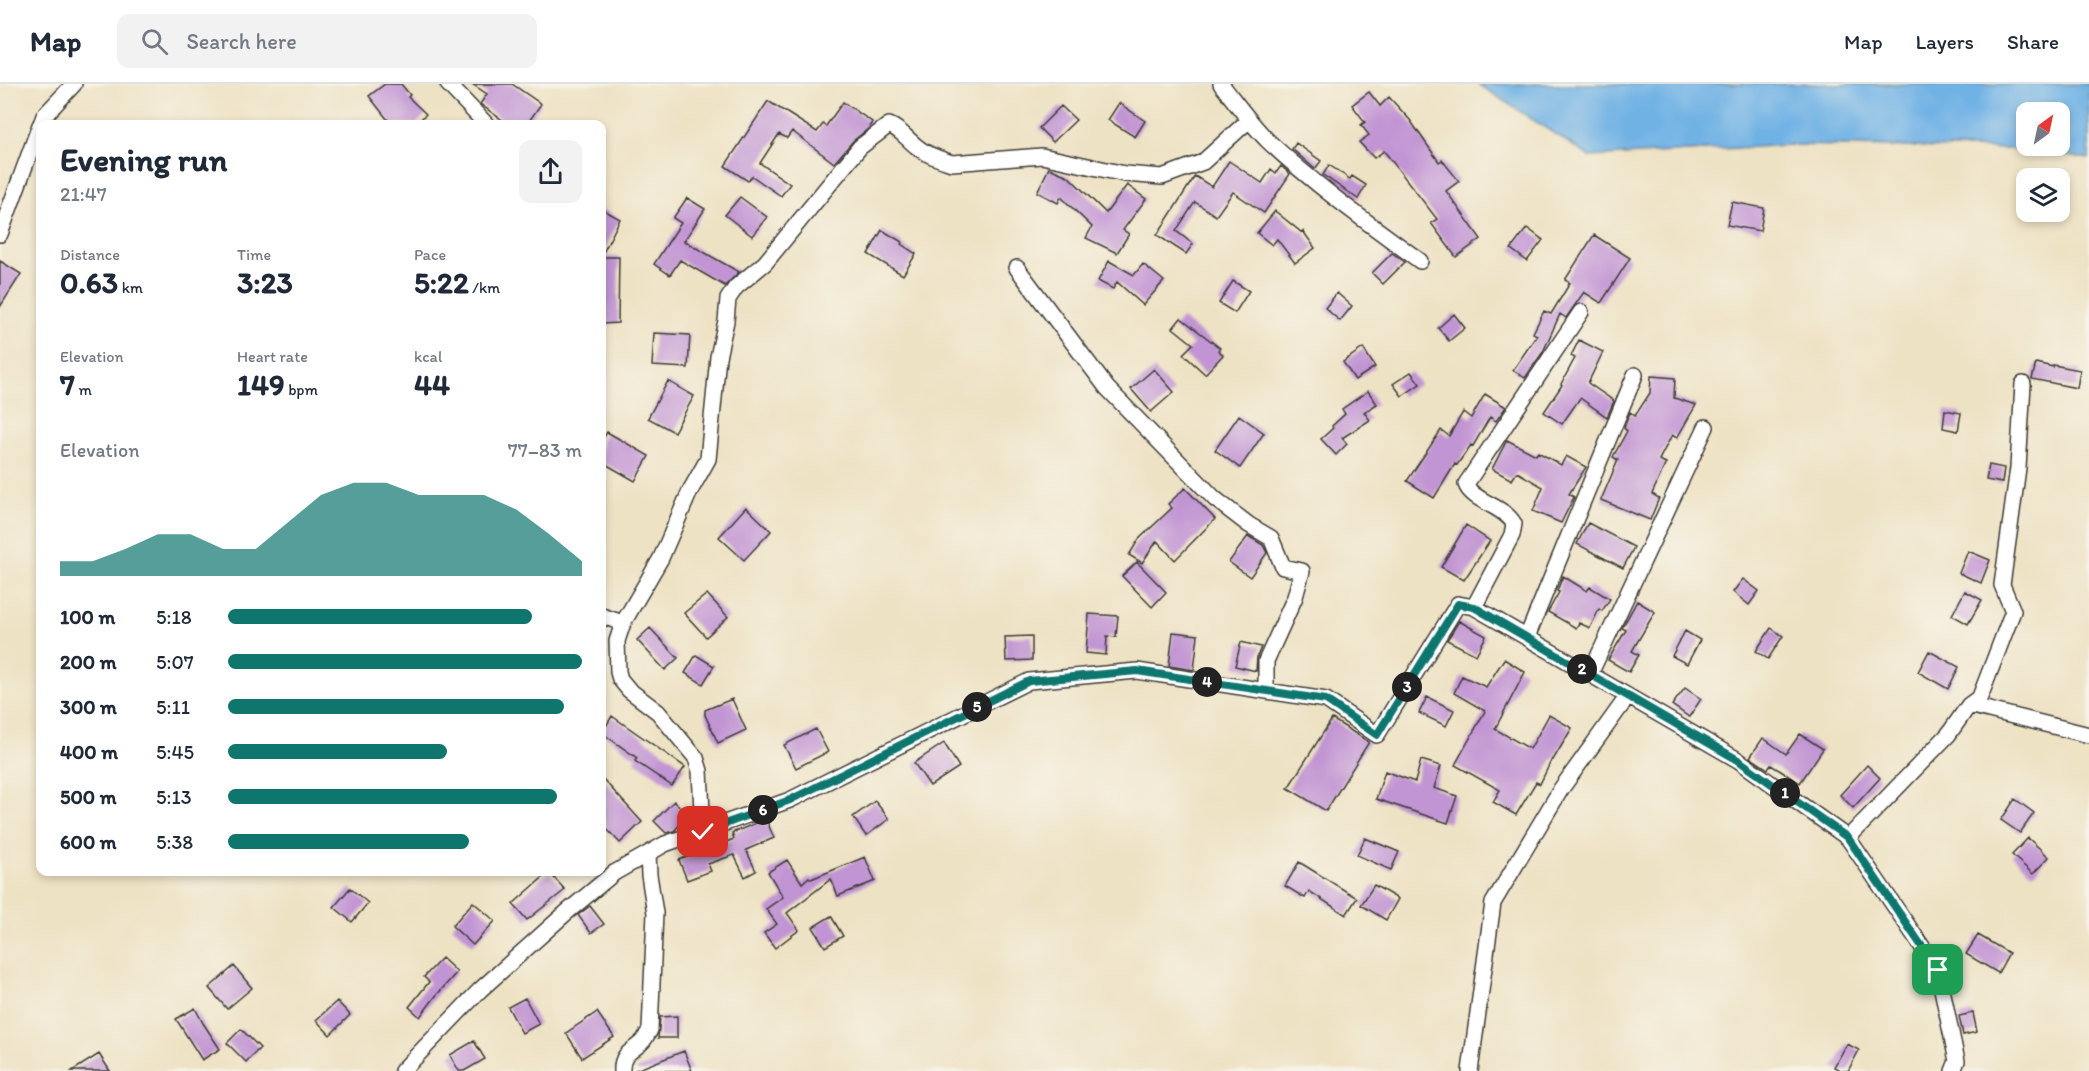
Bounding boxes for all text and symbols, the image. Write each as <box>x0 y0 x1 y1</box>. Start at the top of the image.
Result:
search box <box>117 14 537 68</box>
text: Map <box>30 24 81 58</box>
icon: search <box>138 25 171 58</box>
text: Search here <box>186 28 297 55</box>
text: Map <box>1844 29 1883 54</box>
text: Layers <box>1916 29 1974 54</box>
text: Share <box>2007 29 2059 54</box>
north arrow <box>2016 102 2070 156</box>
map controls <box>2016 102 2070 222</box>
text: Evening run <box>60 140 227 179</box>
button: share <box>519 140 582 203</box>
button: layers <box>2016 168 2070 222</box>
text: 21:47 <box>60 182 107 206</box>
text: Distance <box>60 245 120 264</box>
text: Time <box>237 245 271 264</box>
text: Pace <box>414 245 446 264</box>
text: 0.63 <box>60 264 118 301</box>
text: 3:23 <box>237 264 293 301</box>
text: 5:22 <box>414 264 469 301</box>
text: km <box>118 278 143 297</box>
text: /km <box>469 278 500 297</box>
text: Elevation <box>60 347 124 366</box>
text: Heart rate <box>237 347 308 366</box>
text: kcal <box>414 347 442 366</box>
text: 7 <box>60 366 75 403</box>
text: 149 <box>237 366 285 403</box>
text: 44 <box>414 366 450 403</box>
text: m <box>75 380 92 399</box>
text: bpm <box>285 380 318 399</box>
text: Elevation <box>60 438 139 462</box>
text: 77–83 m <box>508 438 582 462</box>
text: 100 m <box>60 605 115 629</box>
text: 5:18 <box>156 605 192 629</box>
text: 200 m <box>60 650 116 674</box>
text: 5:07 <box>156 650 194 674</box>
pin: 2 <box>1567 654 1597 684</box>
text: 2 <box>1578 659 1586 678</box>
pin: 4 <box>1192 667 1222 697</box>
text: 4 <box>1202 672 1212 691</box>
pin: 3 <box>1392 672 1422 702</box>
text: 3 <box>1403 677 1411 696</box>
pin: 5 <box>962 692 992 722</box>
text: 300 m <box>60 695 117 719</box>
text: 5:11 <box>156 695 190 719</box>
text: 5 <box>973 697 981 716</box>
text: 400 m <box>60 740 118 764</box>
text: 5:45 <box>156 740 194 764</box>
pin: 1 <box>1770 778 1800 808</box>
text: 1 <box>1781 783 1789 802</box>
text: 500 m <box>60 785 116 809</box>
text: 5:13 <box>156 785 192 809</box>
pin: 6 <box>748 795 778 825</box>
text: 6 <box>759 800 767 819</box>
pin <box>677 806 728 857</box>
icon: check <box>686 815 719 848</box>
text: 600 m <box>60 830 117 854</box>
text: 5:38 <box>156 830 193 854</box>
pin <box>1912 944 1963 995</box>
icon: arrive <box>1921 953 1954 986</box>

